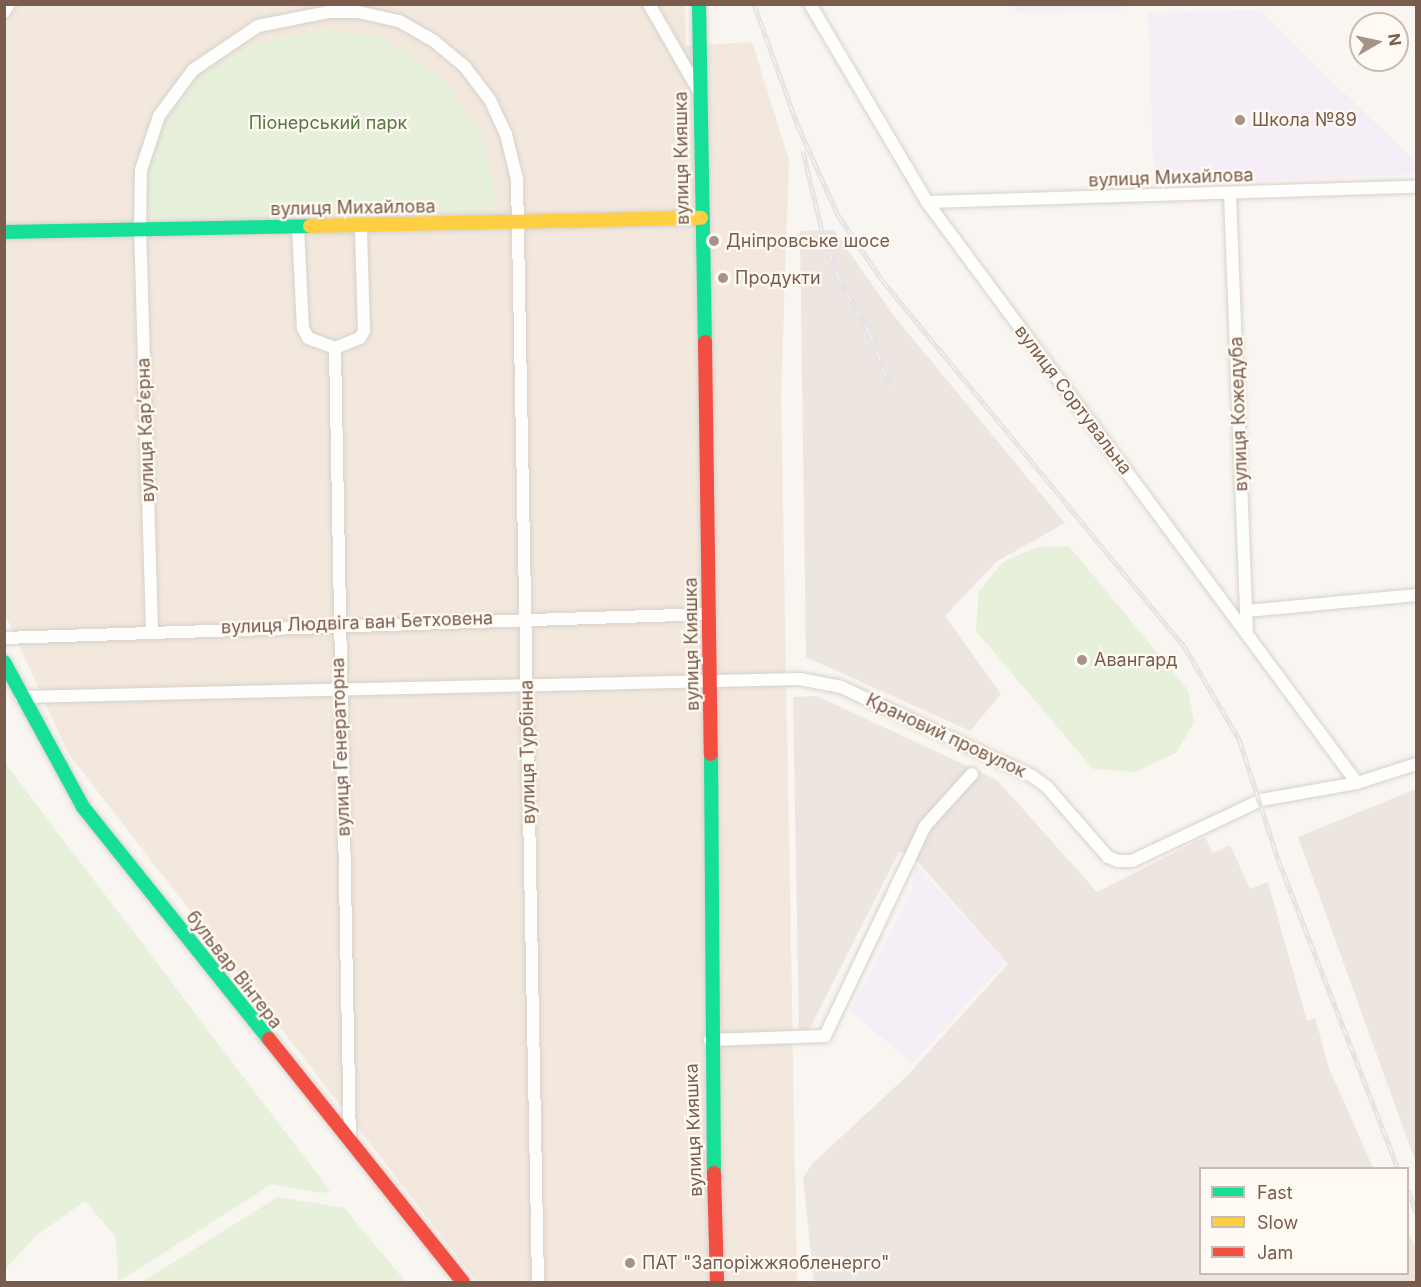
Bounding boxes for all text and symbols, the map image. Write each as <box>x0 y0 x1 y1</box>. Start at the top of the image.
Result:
north arrow <box>1349 12 1409 72</box>
text: N <box>1384 32 1406 47</box>
street label: вулиця Кияшка <box>670 91 694 225</box>
place label: Школа №89 <box>1252 109 1357 131</box>
park label: Піонерський парк <box>249 112 407 134</box>
marker: Школа №89 <box>1233 113 1247 127</box>
street label: вулиця Михайлова <box>1088 164 1254 192</box>
street label: вулиця Михайлова <box>270 196 436 220</box>
place label: Дніпровське шосе <box>726 230 890 252</box>
marker: Дніпровське шосе <box>707 234 721 248</box>
place label: Продукти <box>735 267 821 289</box>
marker: Продукти <box>716 271 730 285</box>
street label: вулиця Сортувальна <box>1010 321 1136 479</box>
street label: вулиця Кожедуба <box>1226 336 1252 492</box>
street label: вулиця Кар’єрна <box>133 357 159 503</box>
street label: вулиця Кияшка <box>680 577 704 711</box>
street label: вулиця Людвіга ван Бетховена <box>221 607 493 639</box>
place label: Авангард <box>1094 649 1178 671</box>
marker: Авангард <box>1075 653 1089 667</box>
street label: вулиця Генераторна <box>327 657 355 837</box>
street label: вулиця Турбінна <box>516 680 540 824</box>
street label: Крановий провулок <box>863 689 1029 783</box>
street label: бульвар Вінтера <box>181 907 287 1033</box>
street label: вулиця Кияшка <box>681 1063 707 1197</box>
legend <box>1199 1167 1409 1275</box>
text: Fast <box>1257 1182 1293 1203</box>
text: Slow <box>1257 1212 1298 1233</box>
text: Jam <box>1257 1242 1293 1263</box>
place label: ПАТ "Запоріжжяобленерго" <box>642 1252 889 1274</box>
marker: ПАТ "Запоріжжяобленерго" <box>623 1256 637 1270</box>

